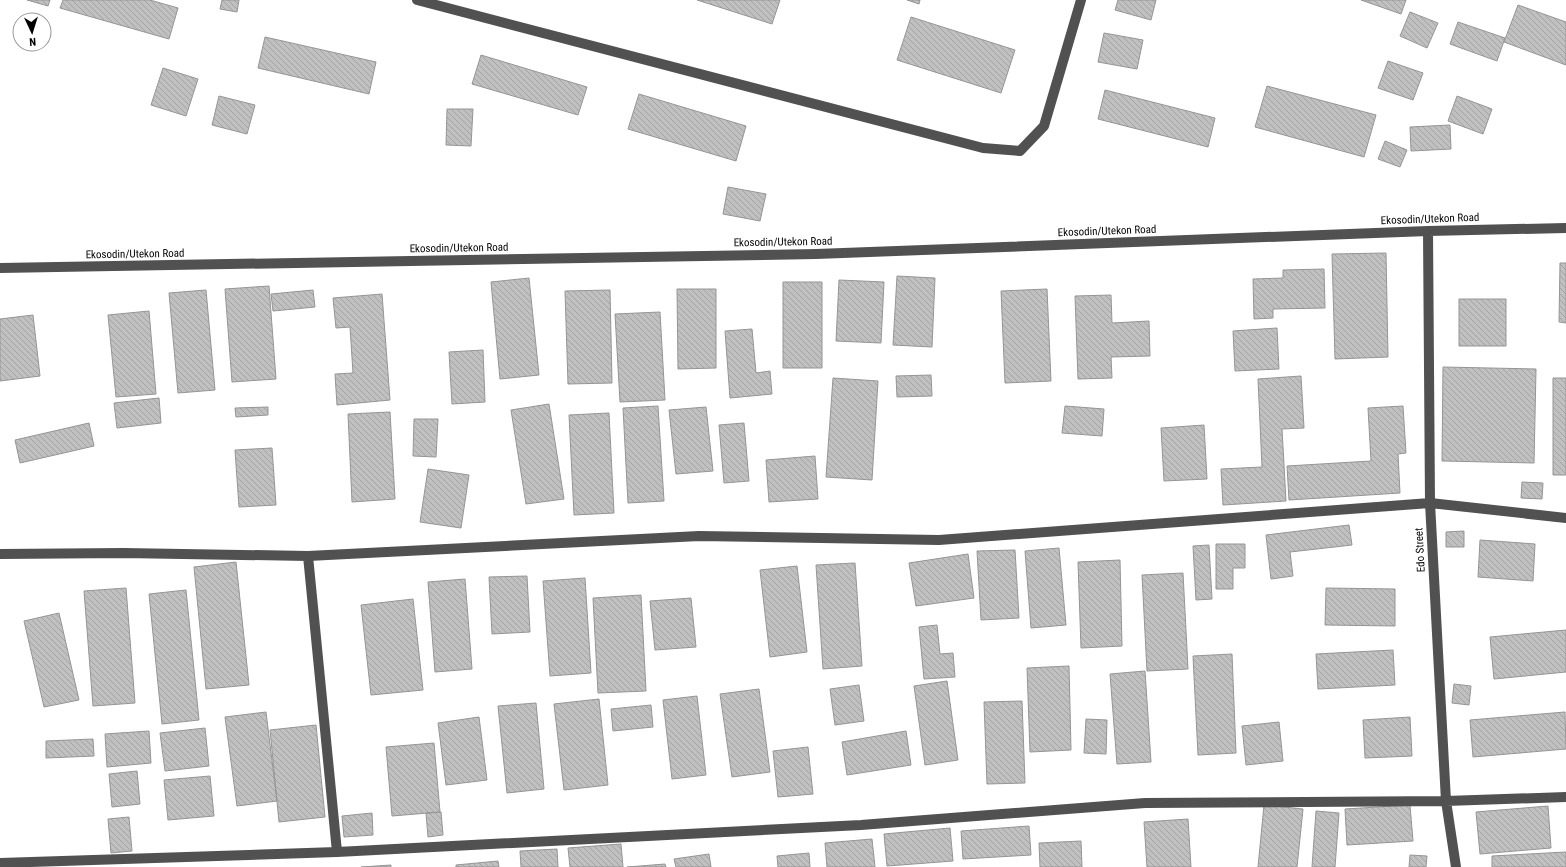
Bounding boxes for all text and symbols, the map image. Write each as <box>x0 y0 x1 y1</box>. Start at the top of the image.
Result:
north arrow <box>12 12 52 52</box>
text: N <box>29 35 36 48</box>
street label: Ekosodin/Utekon Road <box>1380 211 1480 227</box>
street label: Ekosodin/Utekon Road <box>1057 223 1157 239</box>
street label: Ekosodin/Utekon Road <box>733 235 833 249</box>
street label: Ekosodin/Utekon Road <box>409 241 509 255</box>
street label: Ekosodin/Utekon Road <box>85 247 185 261</box>
street label: Edo Street <box>1412 527 1428 573</box>

